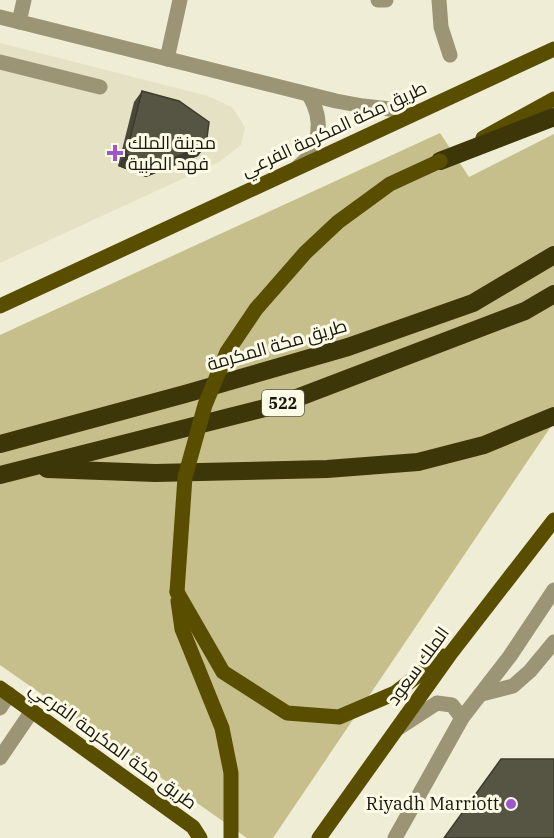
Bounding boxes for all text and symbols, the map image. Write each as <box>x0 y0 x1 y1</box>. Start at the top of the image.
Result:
street label: طريق مكة المكرمة الفرعي <box>237 75 431 184</box>
place label: مدينة الملك فهد الطبية <box>128 131 216 175</box>
marker: مدينة الملك فهد الطبية <box>106 144 124 162</box>
street label: طريق مكة المكرمة <box>204 314 350 376</box>
road number: 522 <box>262 390 304 416</box>
street label: الملك سعود <box>381 622 454 710</box>
street label: طريق مكة المكرمة الفرعي <box>23 677 202 817</box>
place label: Riyadh Marriott <box>366 792 499 815</box>
marker: Riyadh Marriott <box>504 797 518 811</box>

